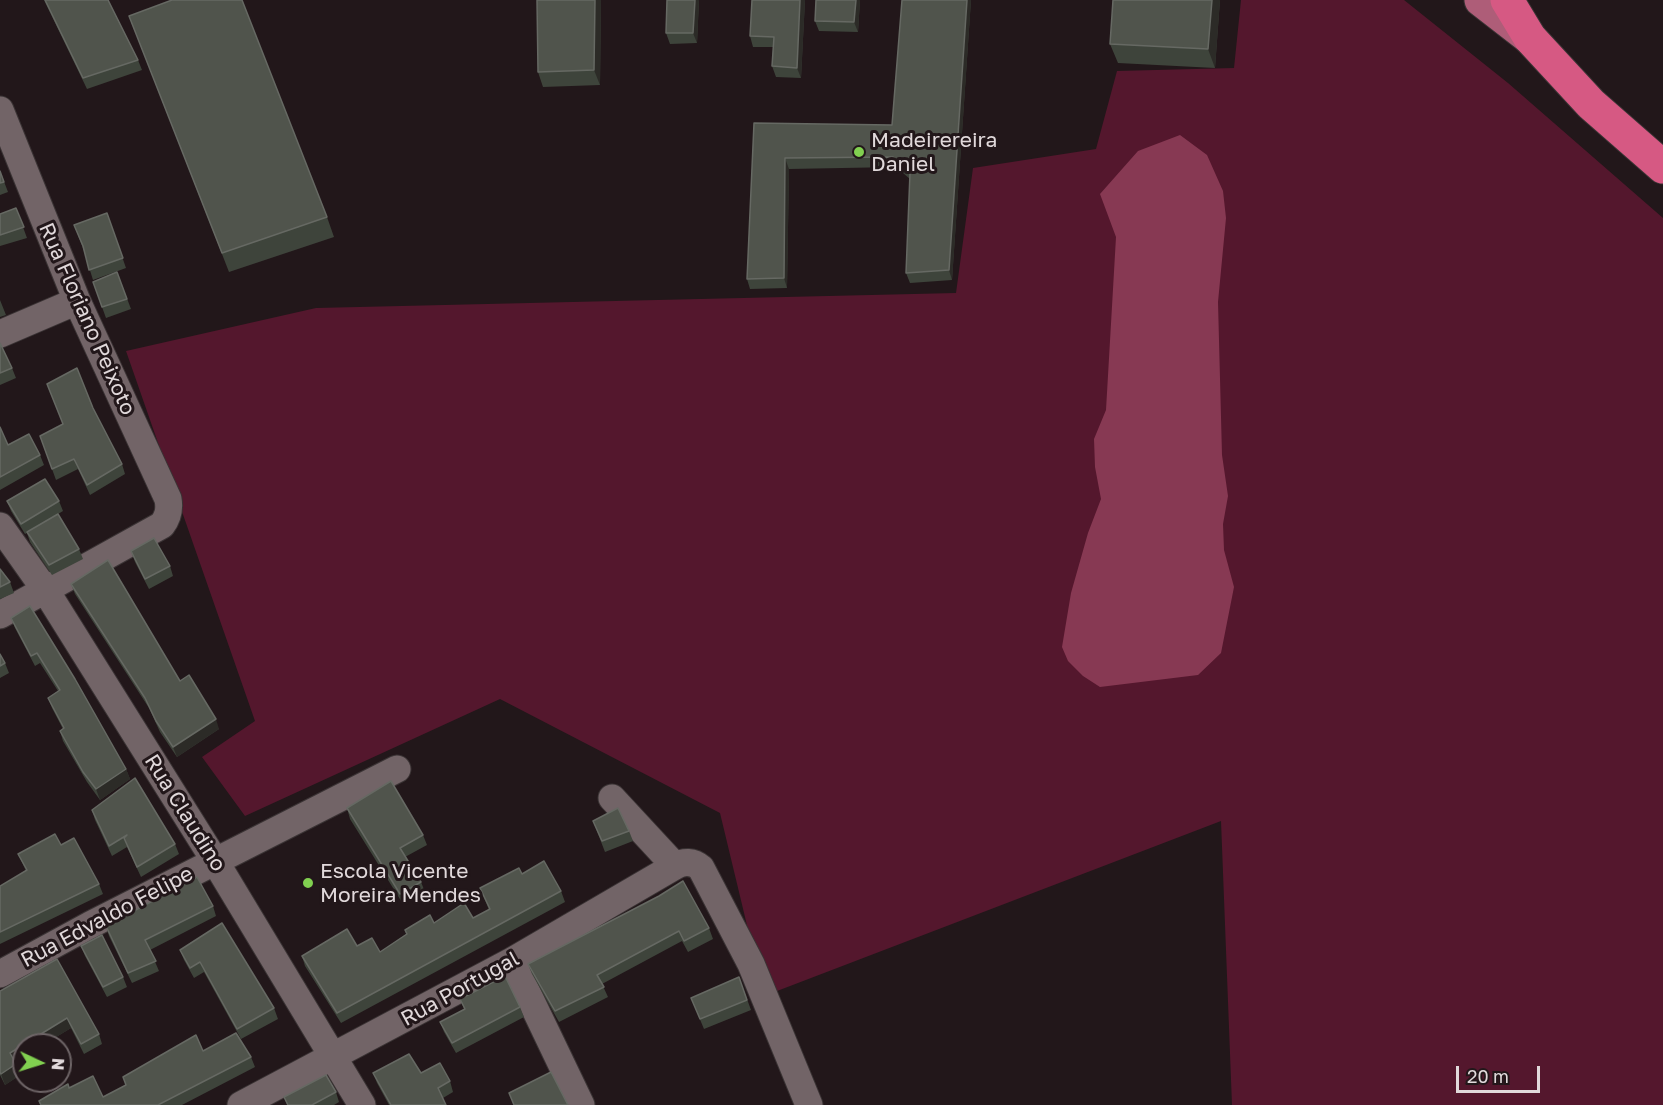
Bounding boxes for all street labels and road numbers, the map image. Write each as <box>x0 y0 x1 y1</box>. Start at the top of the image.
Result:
street label: Rua Floriano Peixoto <box>33 219 141 419</box>
street label: Rua Claudino <box>139 750 231 876</box>
street label: Rua Edvaldo Felipe <box>17 861 197 973</box>
street label: Rua Portugal <box>397 946 523 1032</box>

